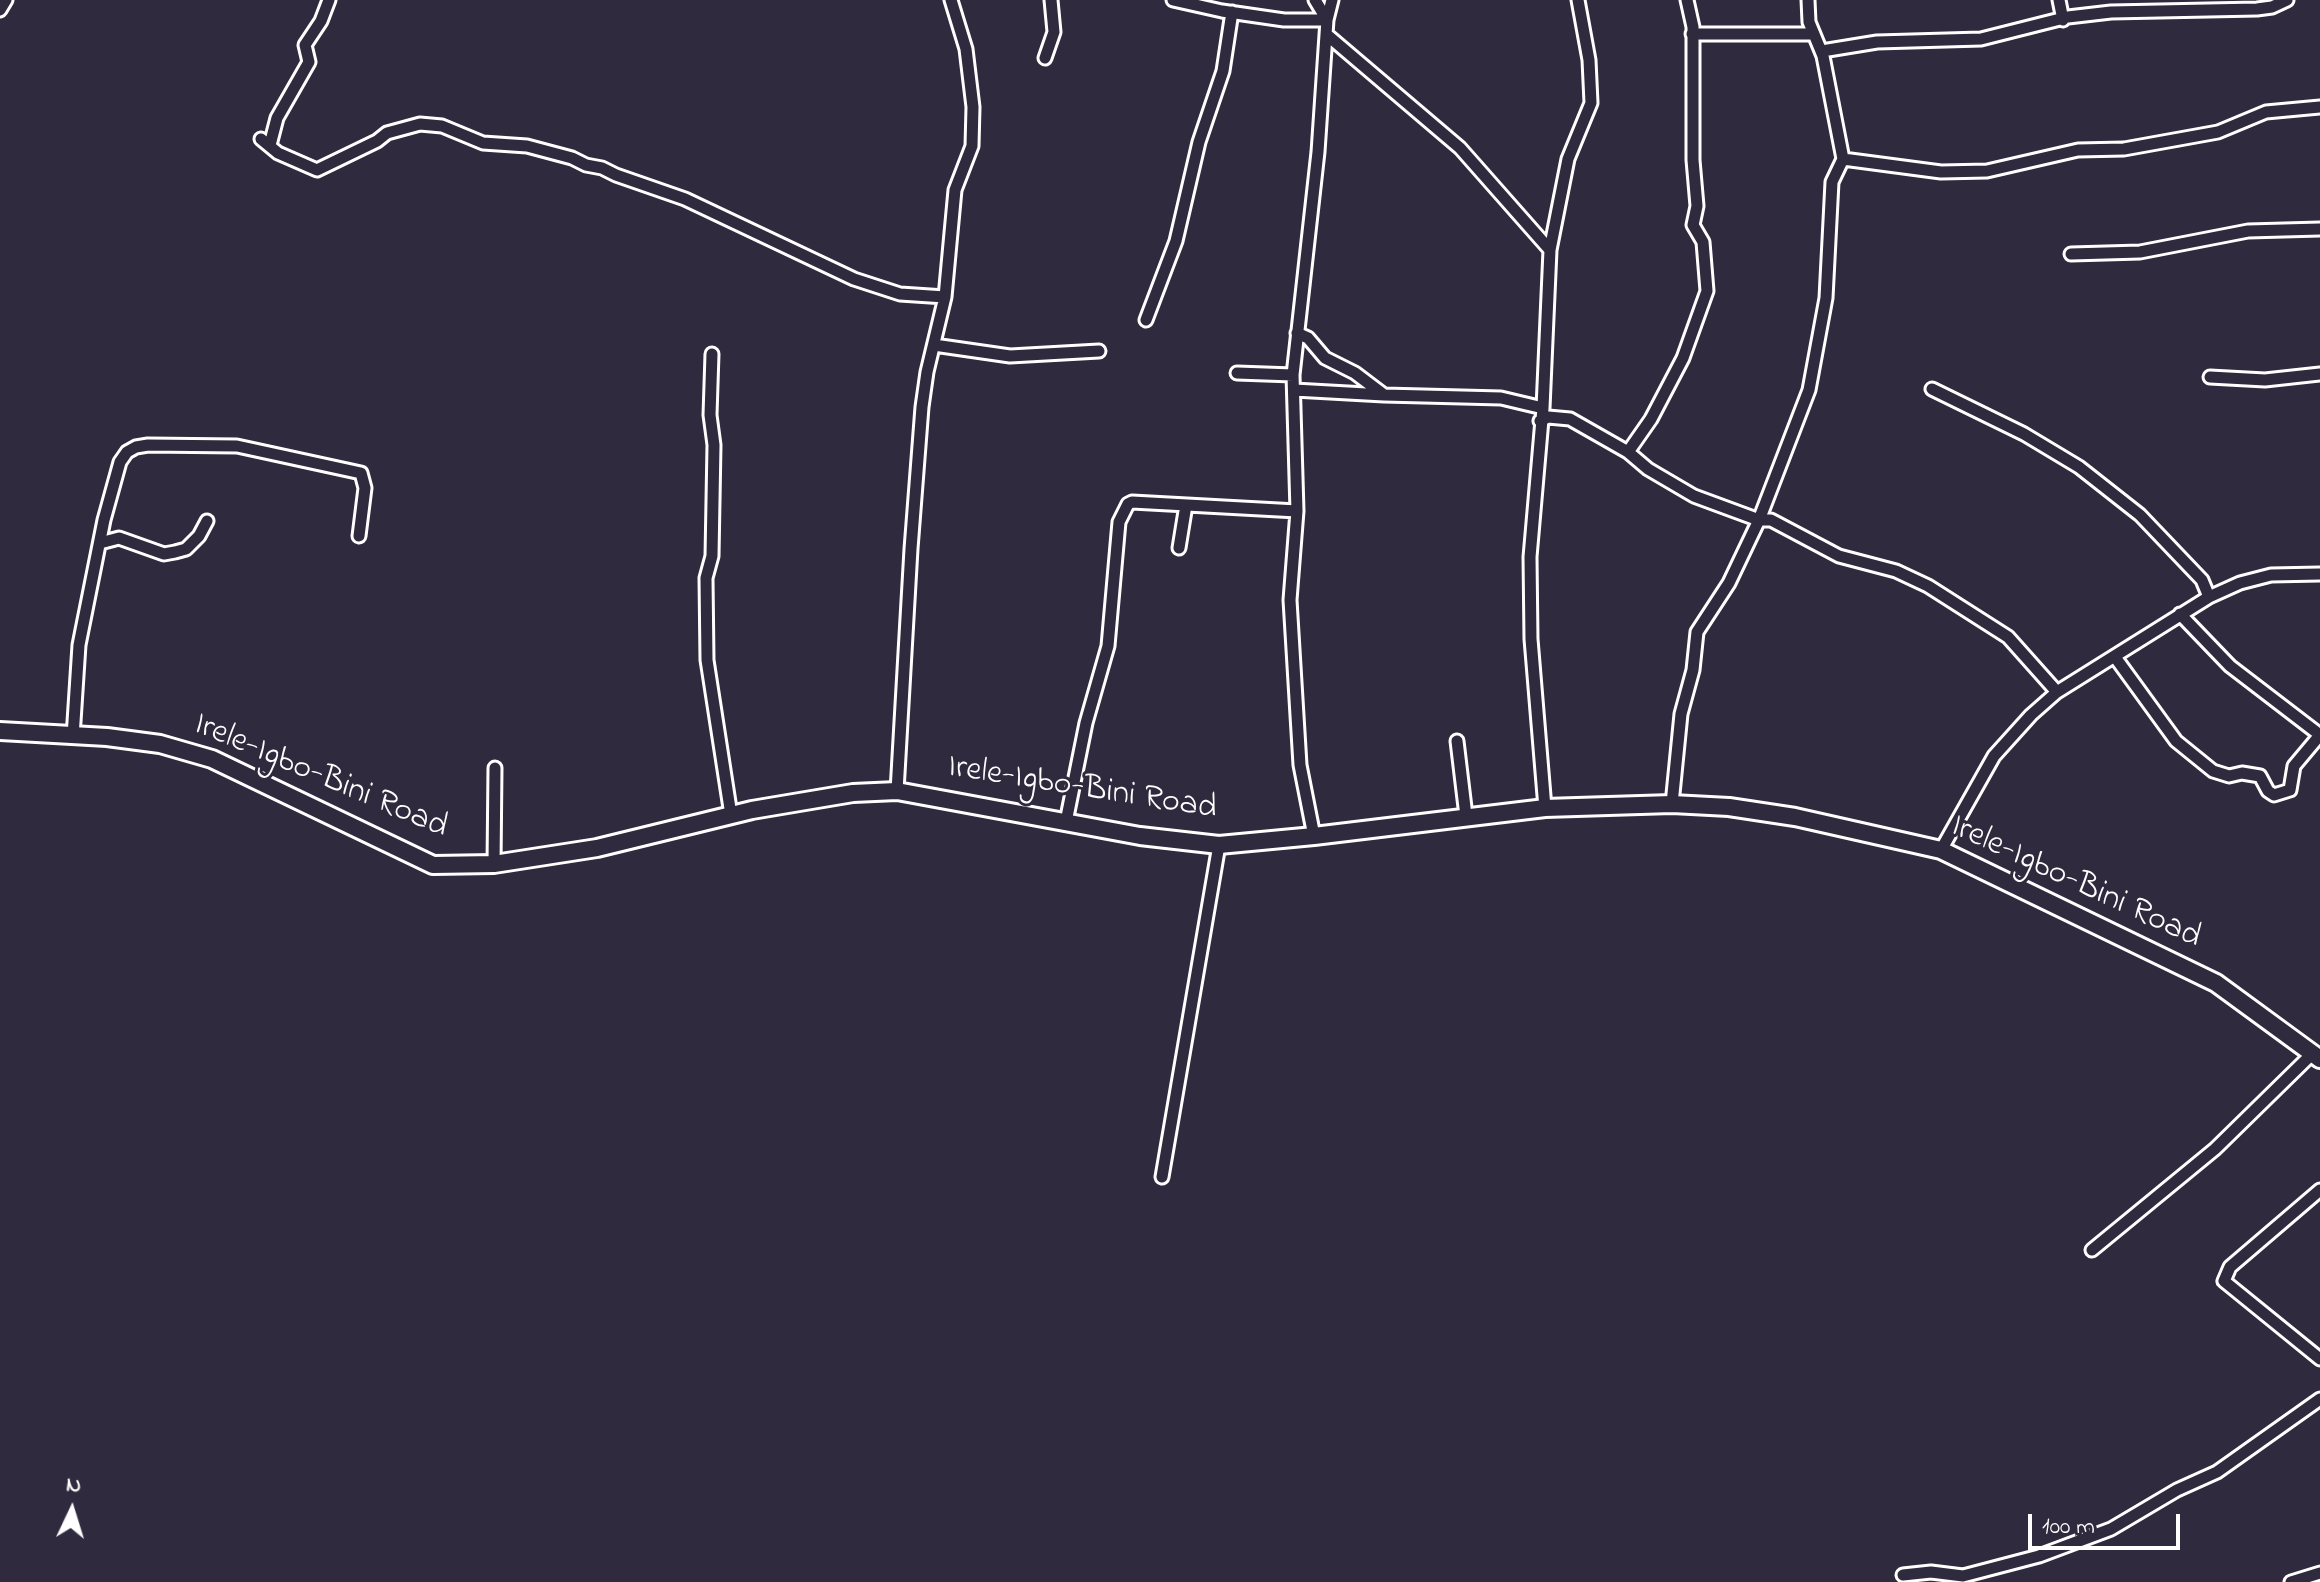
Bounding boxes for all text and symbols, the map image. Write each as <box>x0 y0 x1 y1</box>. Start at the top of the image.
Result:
street label: Irele-Igbo-Bini Road <box>187 706 453 850</box>
street label: Irele-Igbo-Bini Road <box>944 749 1220 831</box>
street label: Irele-Igbo-Bini Road <box>1943 808 2207 960</box>
north arrow <box>32 1470 112 1550</box>
text: N <box>65 1470 82 1503</box>
scale bar <box>2032 1498 2184 1548</box>
text: 100 m <box>2042 1510 2095 1545</box>

